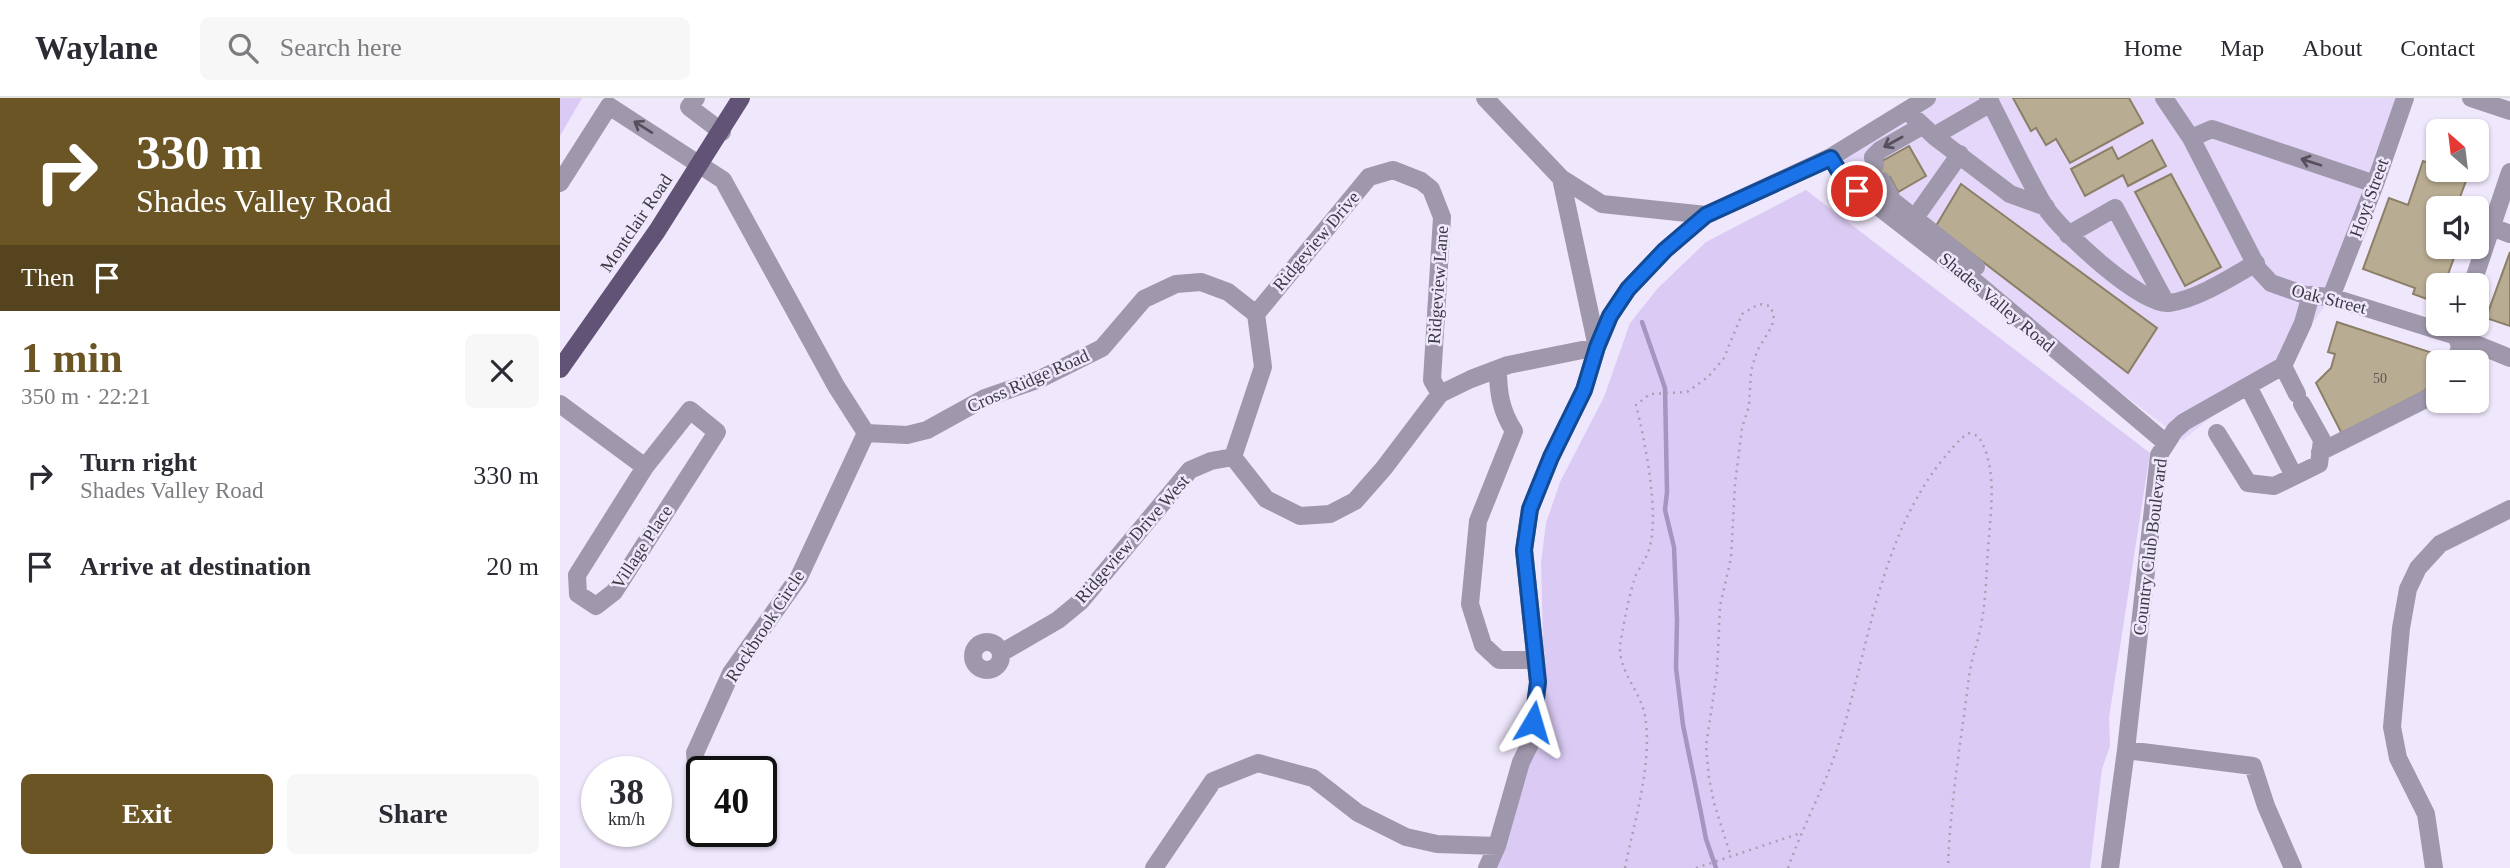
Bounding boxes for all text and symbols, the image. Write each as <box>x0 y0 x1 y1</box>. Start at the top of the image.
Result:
search box <box>200 17 690 80</box>
icon: search <box>224 29 262 67</box>
text: Waylane <box>35 30 158 66</box>
text: Search here <box>280 33 402 62</box>
text: Home <box>2124 35 2182 61</box>
text: Map <box>2220 35 2264 61</box>
text: About <box>2302 35 2362 61</box>
text: Contact <box>2400 35 2475 61</box>
north arrow <box>2426 119 2488 182</box>
map controls <box>2426 119 2489 413</box>
one-way arrow <box>634 120 653 134</box>
text: 330 m <box>136 125 263 180</box>
icon: right <box>21 126 112 217</box>
one-way arrow <box>1883 135 1903 149</box>
one-way arrow <box>2300 155 2322 168</box>
street label: Hoyt Street <box>2345 156 2393 240</box>
pin <box>1827 161 1887 221</box>
street label: Montclair Road <box>596 170 676 276</box>
icon: arrive <box>1838 172 1876 210</box>
text: Shades Valley Road <box>136 183 391 219</box>
street label: Ridgeview Drive <box>1269 187 1363 295</box>
button: sound <box>2426 196 2489 259</box>
street label: Ridgeview Lane <box>1424 225 1452 345</box>
street label: Shades Valley Road <box>1936 248 2058 356</box>
icon: arrive <box>88 259 126 297</box>
text: Then <box>21 263 74 292</box>
button: + <box>2426 273 2489 336</box>
street label: Oak Street <box>2289 280 2369 318</box>
button: close <box>465 334 539 408</box>
text: 1 min <box>21 335 123 381</box>
street label: Cross Ridge Road <box>964 345 1092 417</box>
button: − <box>2426 350 2489 413</box>
house number: 50 <box>2373 371 2387 386</box>
text: 350 m · 22:21 <box>21 384 151 409</box>
text: Turn right <box>80 448 197 477</box>
icon: right <box>21 457 59 495</box>
street label: Country Club Boulevard <box>2129 457 2171 637</box>
text: 330 m <box>473 461 539 490</box>
street label: Ridgeview Drive West <box>1071 471 1193 607</box>
text: Shades Valley Road <box>80 478 264 503</box>
street label: Village Place <box>608 502 676 592</box>
icon: arrive <box>21 548 59 586</box>
text: Arrive at destination <box>80 552 311 581</box>
text: 20 m <box>486 552 539 581</box>
street label: Rockbrook Circle <box>722 567 808 685</box>
position arrow <box>1496 685 1570 759</box>
speed limit sign: 40 <box>686 756 777 847</box>
text: 38 <box>609 773 644 812</box>
button: Exit <box>21 774 273 854</box>
button: Share <box>287 774 539 854</box>
text: km/h <box>608 809 645 829</box>

